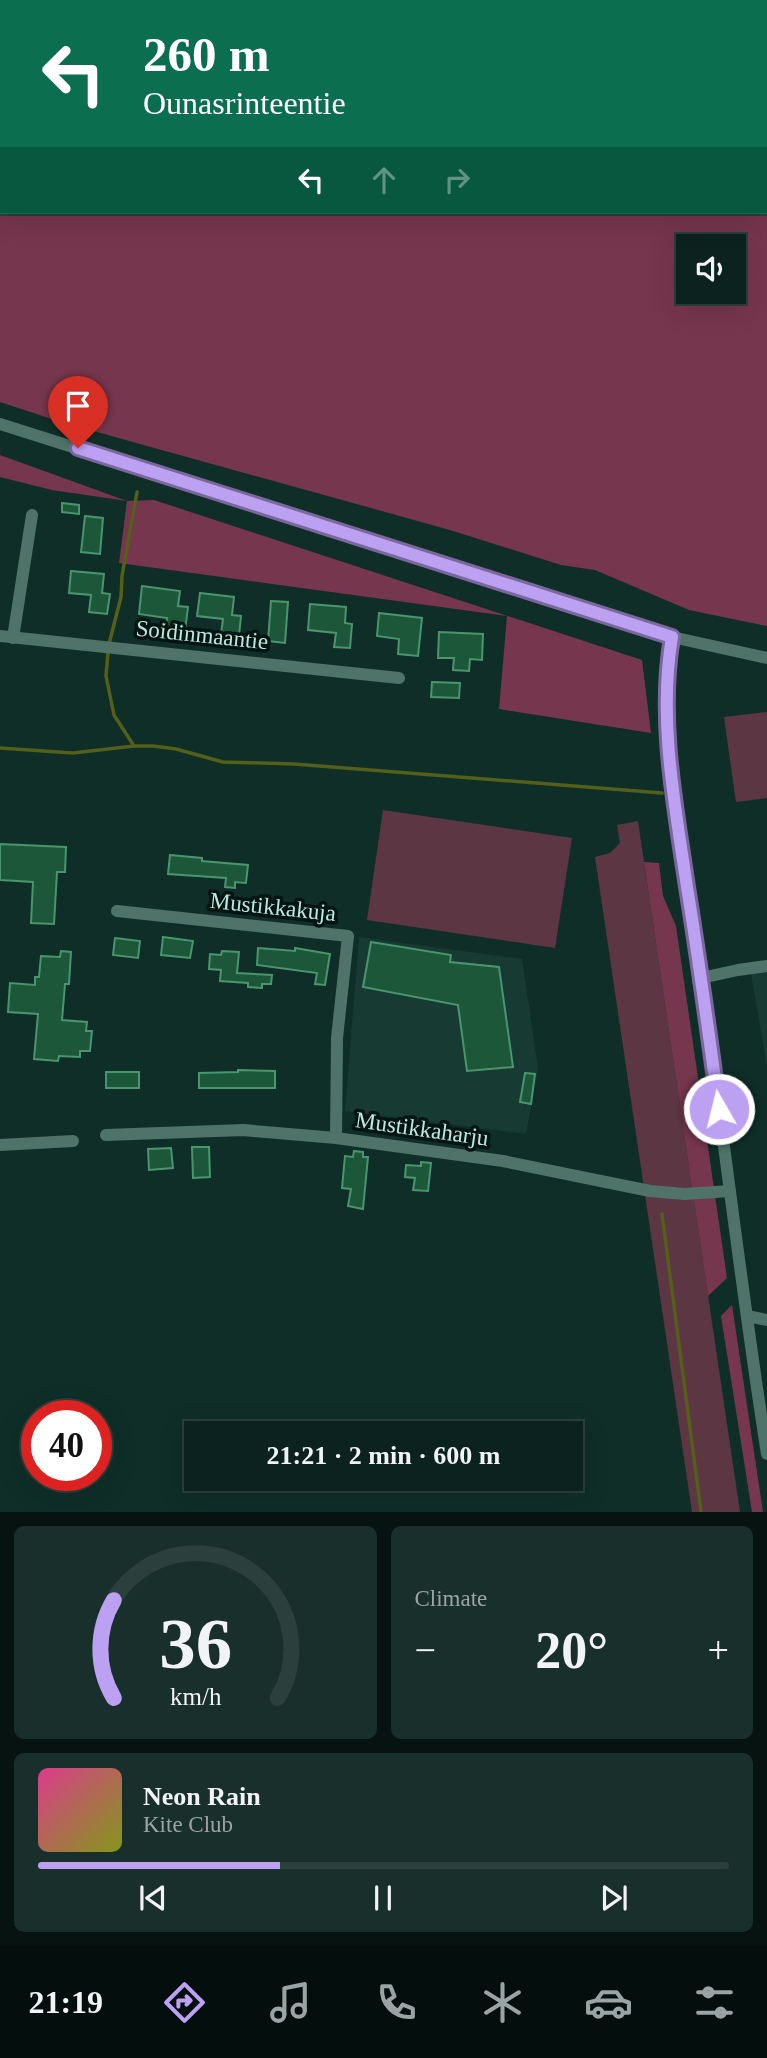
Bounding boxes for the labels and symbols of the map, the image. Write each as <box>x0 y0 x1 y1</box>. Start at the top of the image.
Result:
pin <box>48 376 108 448</box>
street label: Soidinmaantie <box>135 616 269 654</box>
street label: Mustikkakuja <box>209 888 337 926</box>
position arrow <box>682 1072 756 1146</box>
street label: Mustikkaharju <box>354 1107 491 1151</box>
speed limit sign: 40 <box>21 1400 112 1491</box>

